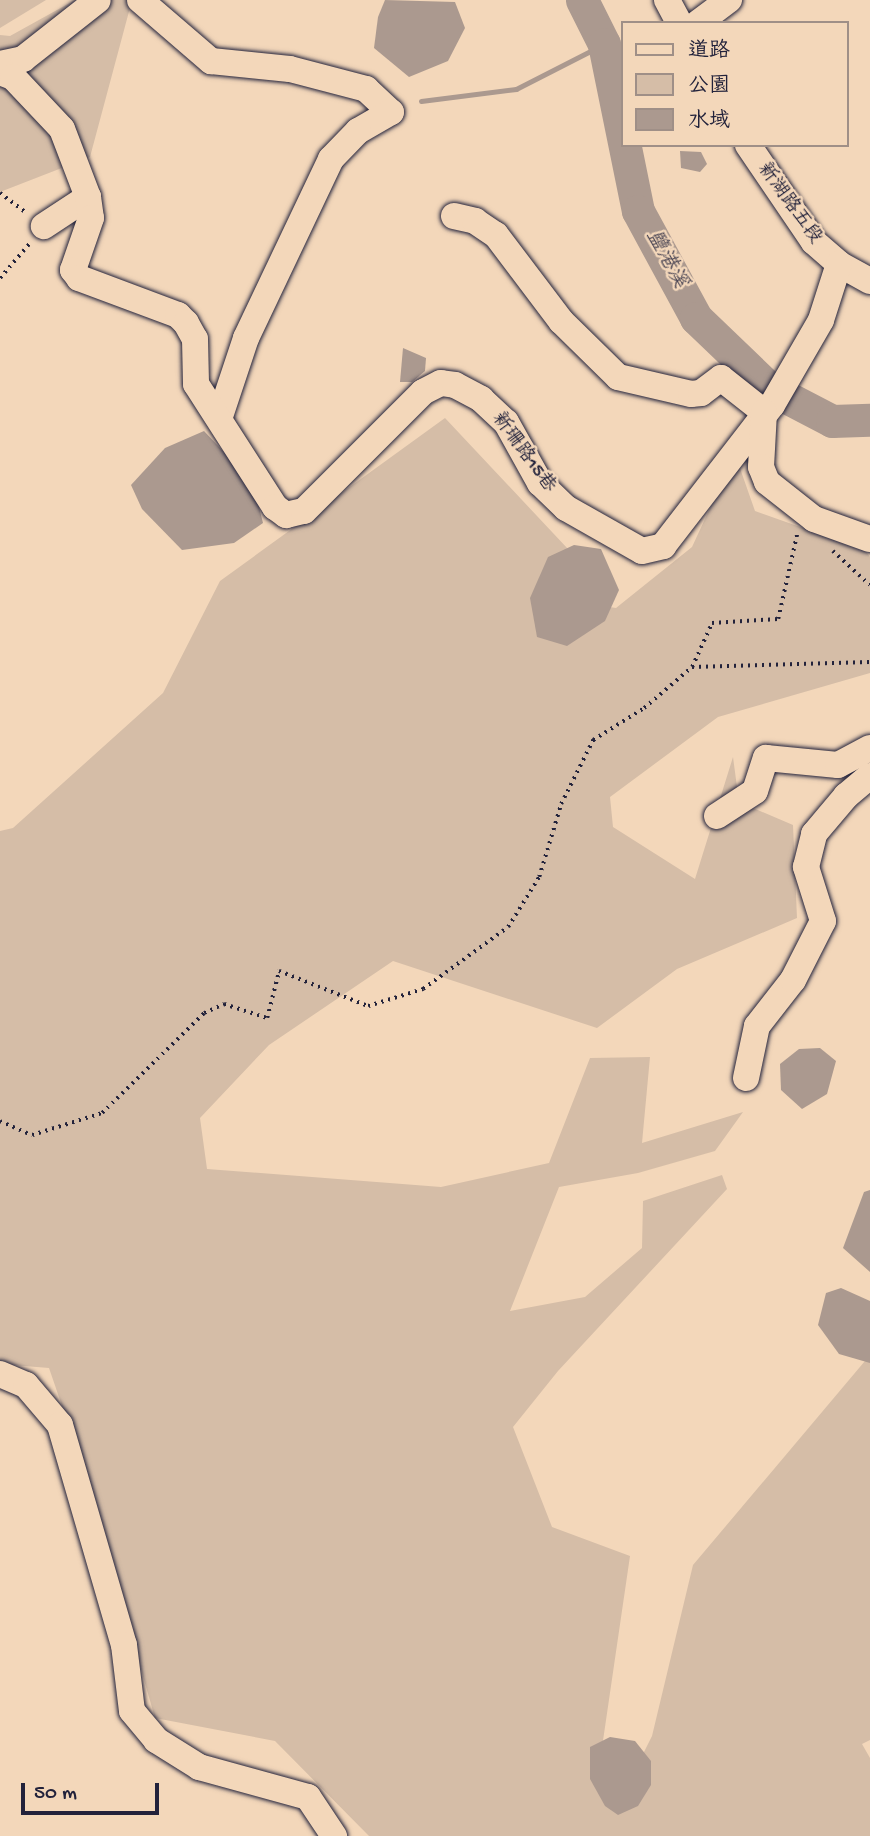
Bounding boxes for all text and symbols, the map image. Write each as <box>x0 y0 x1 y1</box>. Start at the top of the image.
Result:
legend <box>622 21 849 147</box>
text: 道路 <box>688 40 730 65</box>
text: 公園 <box>688 75 730 100</box>
text: 水域 <box>688 110 730 135</box>
street label: 新湖路五段 <box>752 159 826 249</box>
water label: 鹽港溪 <box>639 226 691 294</box>
street label: 新珊路15巷 <box>486 408 560 498</box>
scale bar <box>24 1770 163 1814</box>
text: 50 m <box>34 1782 77 1807</box>

